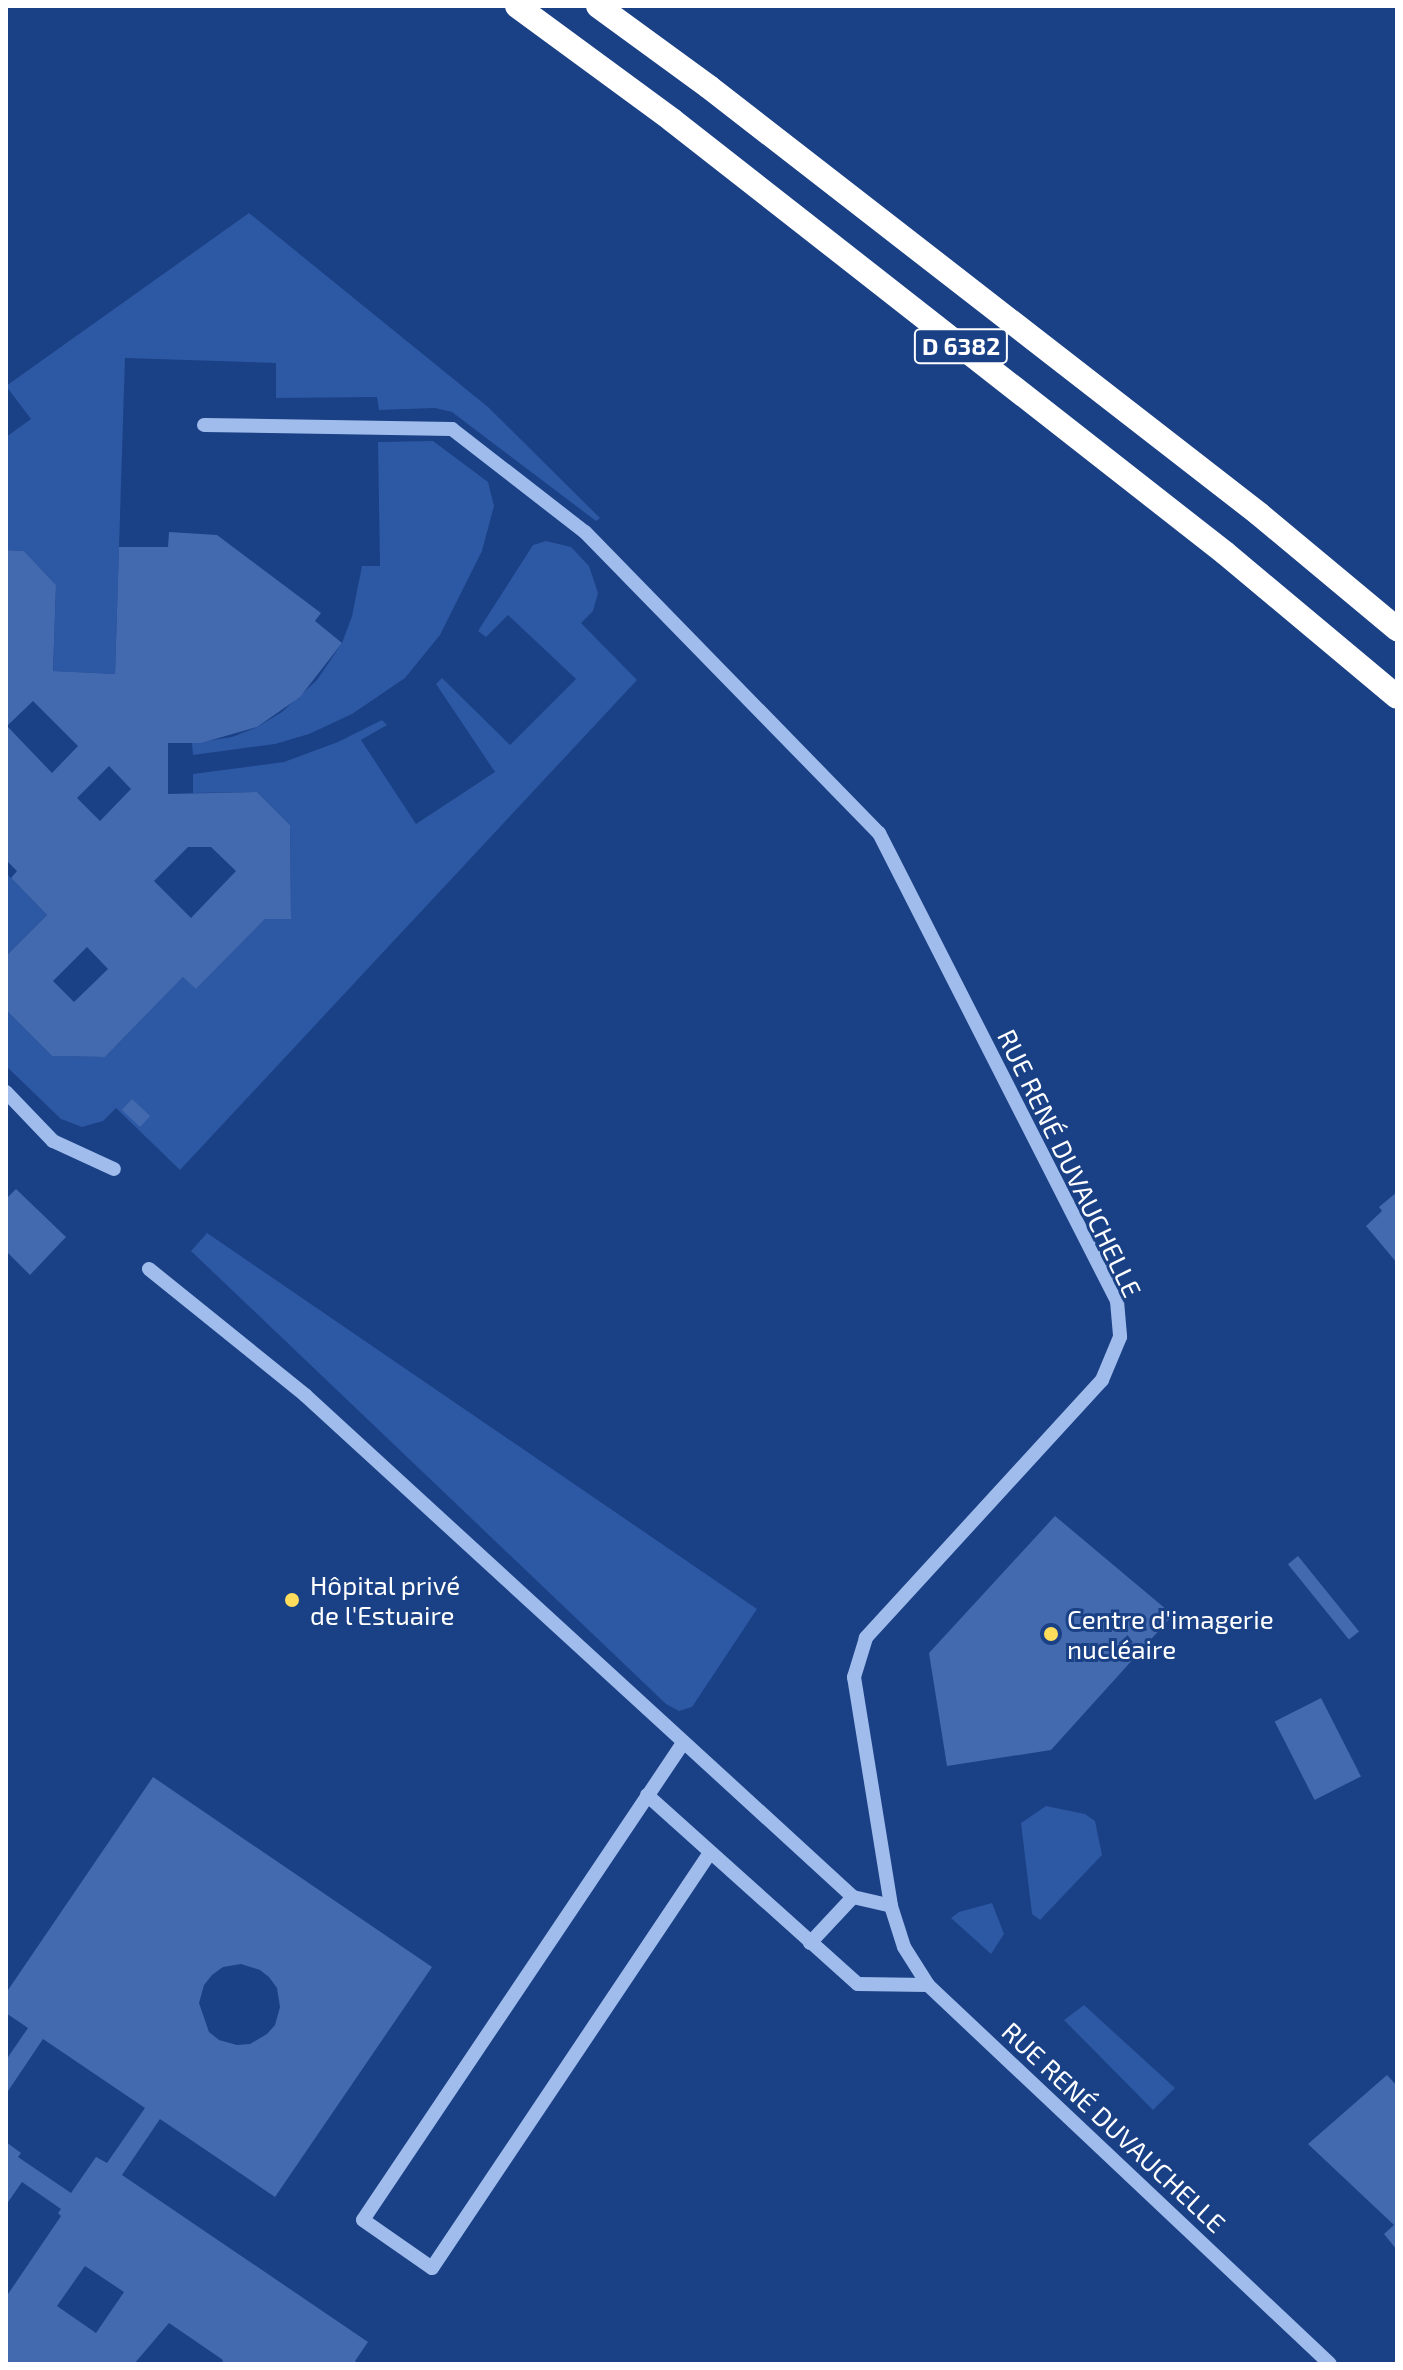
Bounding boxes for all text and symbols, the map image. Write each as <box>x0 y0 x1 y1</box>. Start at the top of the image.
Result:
road number: D 6382 <box>913 326 1009 366</box>
street label: RUE RENÉ DUVAUCHELLE <box>992 1024 1148 1302</box>
place label: Hôpital privé de l'Estuaire <box>310 1569 461 1630</box>
marker: Hôpital privé de l'Estuaire <box>281 1589 303 1611</box>
place label: Centre d'imagerie nucléaire <box>1067 1603 1274 1664</box>
marker: Centre d'imagerie nucléaire <box>1042 1625 1060 1643</box>
street label: RUE RENÉ DUVAUCHELLE <box>996 2015 1232 2239</box>

